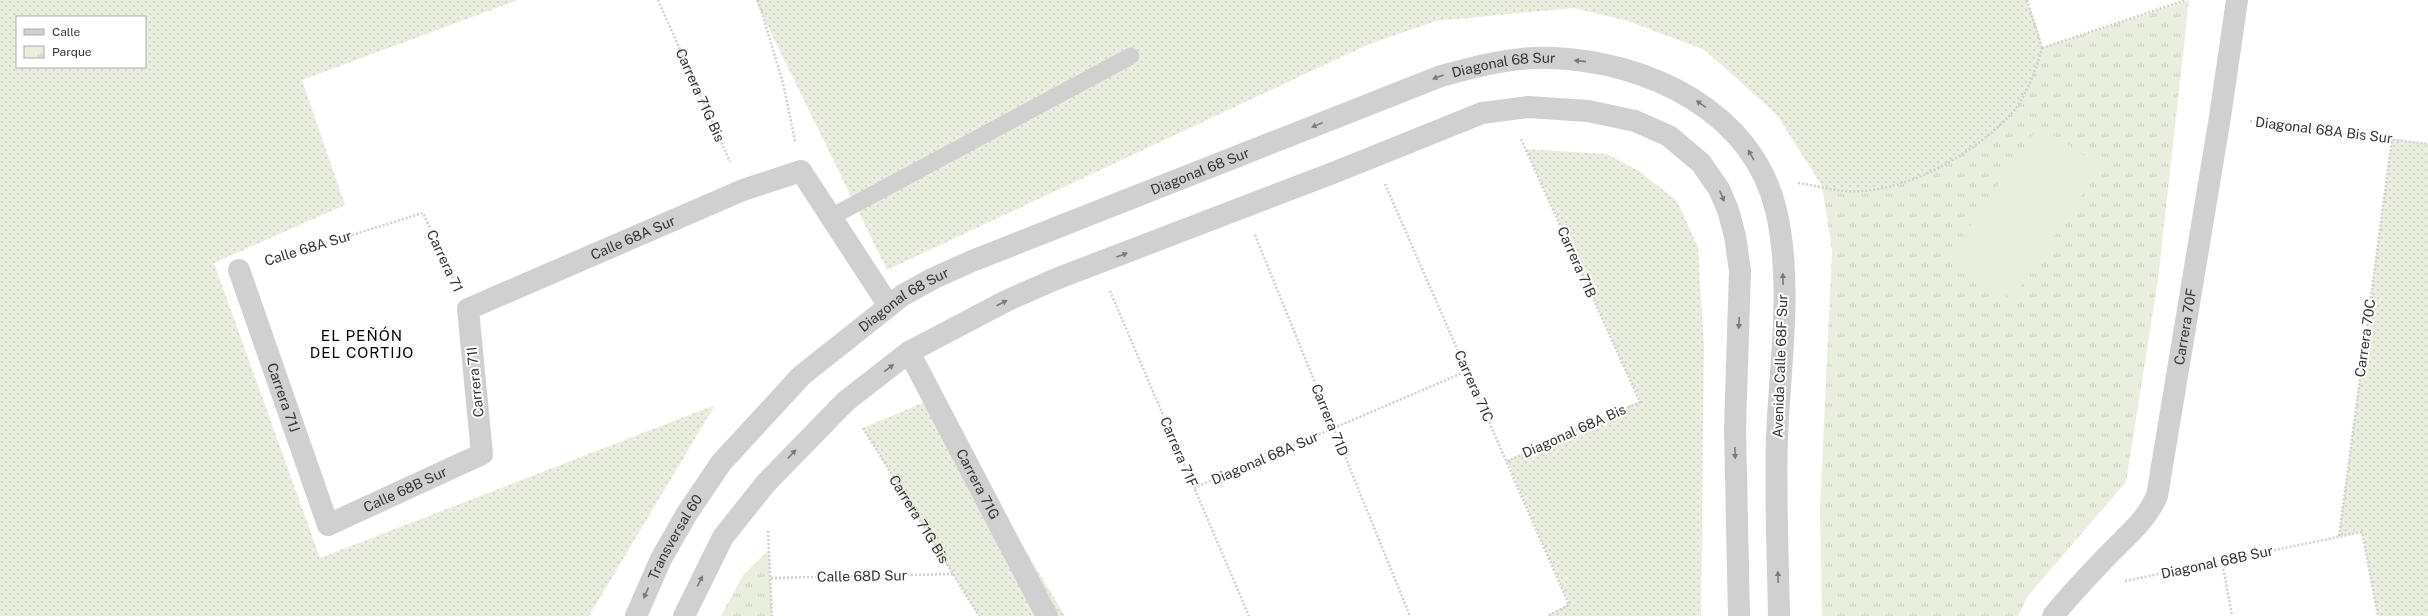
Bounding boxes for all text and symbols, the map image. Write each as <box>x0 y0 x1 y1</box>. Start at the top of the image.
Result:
legend <box>16 16 146 68</box>
text: Calle <box>52 25 81 39</box>
text: Parque <box>52 45 92 59</box>
street label: Carrera 71G Bis <box>673 46 728 144</box>
street label: Diagonal 68 Sur <box>1450 50 1556 81</box>
one-way arrow <box>1574 57 1586 64</box>
one-way arrow <box>1432 75 1444 81</box>
one-way arrow <box>1696 100 1706 108</box>
street label: Diagonal 68A Bis Sur <box>2254 114 2394 146</box>
one-way arrow <box>1311 122 1323 128</box>
street label: Diagonal 68 Sur <box>1148 144 1252 198</box>
one-way arrow <box>1747 150 1755 160</box>
one-way arrow <box>1719 190 1725 202</box>
street label: Calle 68A Sur <box>588 212 678 263</box>
street label: Carrera 71B <box>1554 224 1600 300</box>
street label: Calle 68A Sur <box>262 227 354 269</box>
street label: Carrera 71 <box>424 227 466 295</box>
one-way arrow <box>1117 251 1129 257</box>
street label: Diagonal 68 Sur <box>855 264 951 335</box>
one-way arrow <box>1780 272 1786 285</box>
street label: Carrera 70F <box>2171 287 2199 366</box>
street label: Avenida Calle 68F Sur <box>1769 294 1791 438</box>
street label: Carrera 70C <box>2352 298 2378 378</box>
one-way arrow <box>996 300 1008 307</box>
one-way arrow <box>1736 317 1742 330</box>
district label: EL PEÑÓN DEL CORTIJO <box>310 326 414 361</box>
street label: Carrera 71I <box>463 346 487 418</box>
street label: Carrera 71C <box>1451 348 1497 424</box>
street label: Carrera 71J <box>264 361 303 434</box>
one-way arrow <box>884 364 895 372</box>
street label: Carrera 71D <box>1308 382 1352 458</box>
street label: Diagonal 68A Bis <box>1520 401 1628 461</box>
street label: Carrera 71F <box>1157 414 1201 490</box>
street label: Diagonal 68A Sur <box>1209 428 1321 488</box>
street label: Carrera 71G <box>953 446 1003 522</box>
one-way arrow <box>1732 447 1739 459</box>
one-way arrow <box>787 449 797 459</box>
street label: Calle 68B Sur <box>361 463 449 516</box>
street label: Carrera 71G Bis <box>886 472 952 566</box>
street label: Transversal 60 <box>645 491 706 583</box>
street label: Diagonal 68B Sur <box>2159 542 2275 582</box>
street label: Calle 68D Sur <box>817 567 907 585</box>
one-way arrow <box>1775 570 1781 583</box>
one-way arrow <box>697 575 703 586</box>
one-way arrow <box>643 587 649 599</box>

